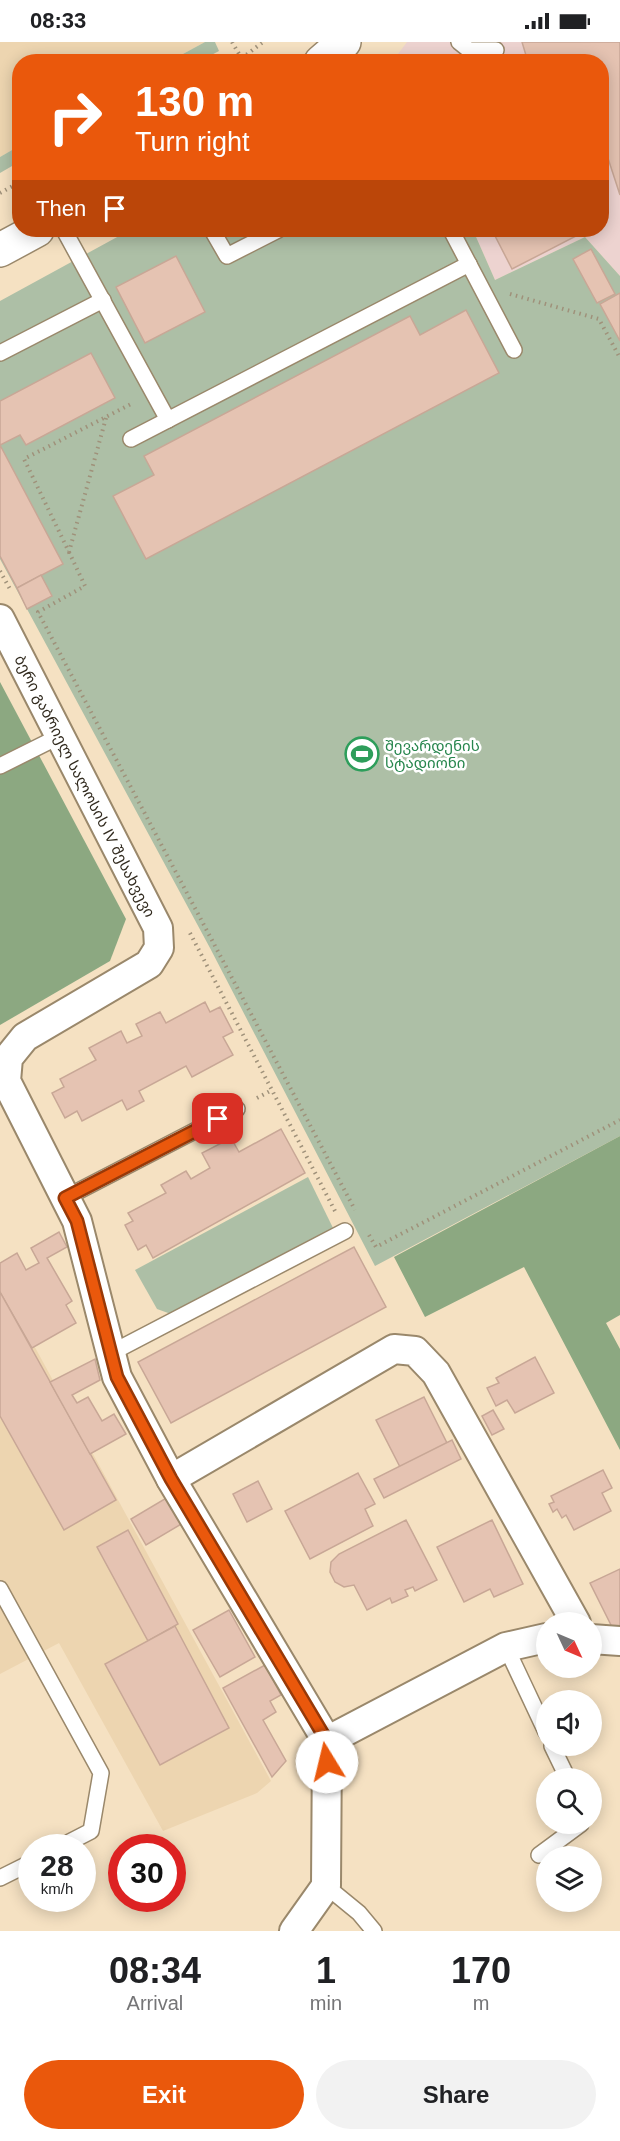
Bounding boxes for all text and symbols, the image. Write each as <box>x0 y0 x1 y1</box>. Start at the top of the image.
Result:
text: 08:33 <box>30 8 86 33</box>
icon: right <box>36 78 114 156</box>
text: 130 m <box>135 78 254 125</box>
text: Turn right <box>135 127 250 157</box>
icon: arrive <box>98 192 131 225</box>
text: Then <box>36 196 86 221</box>
street label: ბერი გაბრიელ სალოსის IV შესახვევი <box>10 652 159 920</box>
sports icon: შევარდენის სტადიონი <box>344 736 380 772</box>
place label: შევარდენის სტადიონი <box>385 737 480 772</box>
pin <box>192 1093 243 1144</box>
icon: arrive <box>201 1102 234 1135</box>
north arrow <box>536 1612 602 1678</box>
map controls <box>536 1612 602 1912</box>
button: sound <box>536 1690 602 1756</box>
position arrow <box>295 1730 359 1794</box>
button: search <box>536 1768 602 1834</box>
speed limit sign: 30 <box>108 1834 186 1912</box>
button: layers <box>536 1846 602 1912</box>
text: 28 <box>40 1849 74 1882</box>
text: km/h <box>41 1880 73 1897</box>
text: 08:34 <box>109 1950 201 1991</box>
text: 1 <box>316 1950 336 1991</box>
text: 170 <box>451 1950 511 1991</box>
text: Arrival <box>127 1992 183 2014</box>
text: min <box>310 1992 342 2014</box>
text: m <box>473 1992 489 2014</box>
button: Exit <box>24 2060 304 2129</box>
button: Share <box>316 2060 596 2129</box>

